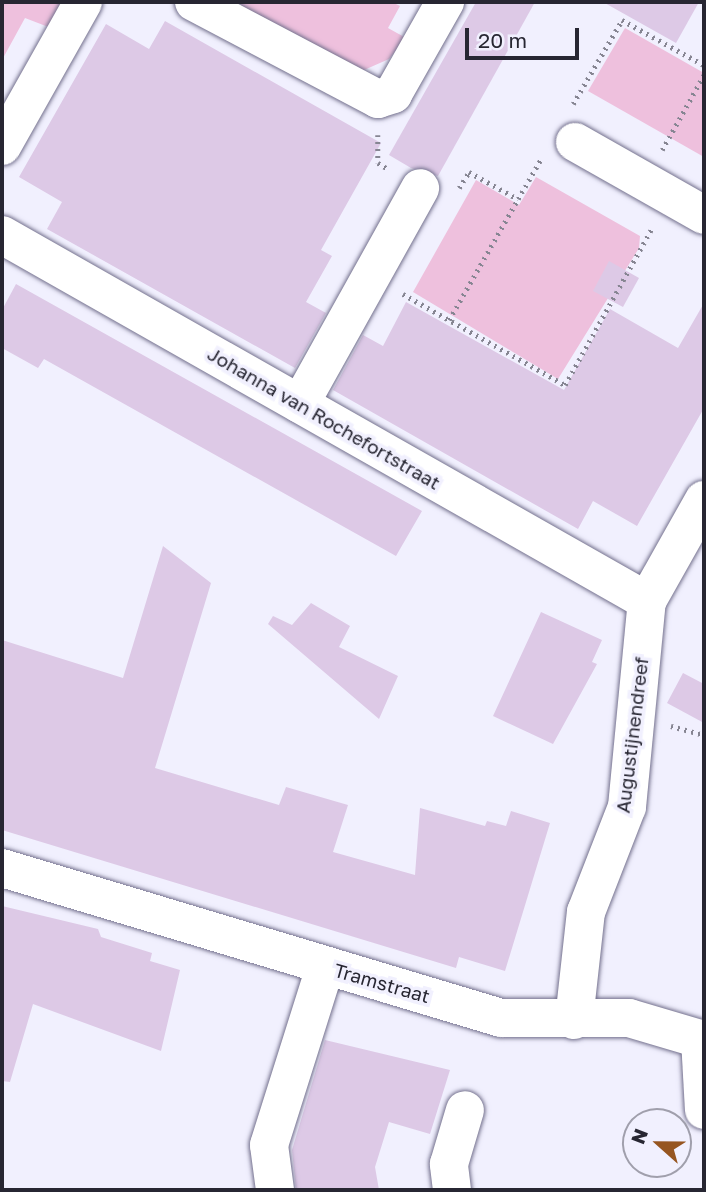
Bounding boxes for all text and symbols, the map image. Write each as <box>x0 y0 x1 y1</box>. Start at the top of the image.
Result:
scale bar <box>468 14 582 58</box>
text: 20 m <box>478 27 527 53</box>
street label: Johanna van Rochefortstraat <box>204 342 444 494</box>
street label: Augustijnendreef <box>611 656 653 814</box>
street label: Tramstraat <box>331 958 433 1008</box>
north arrow <box>622 1108 692 1178</box>
text: N <box>625 1125 652 1147</box>

